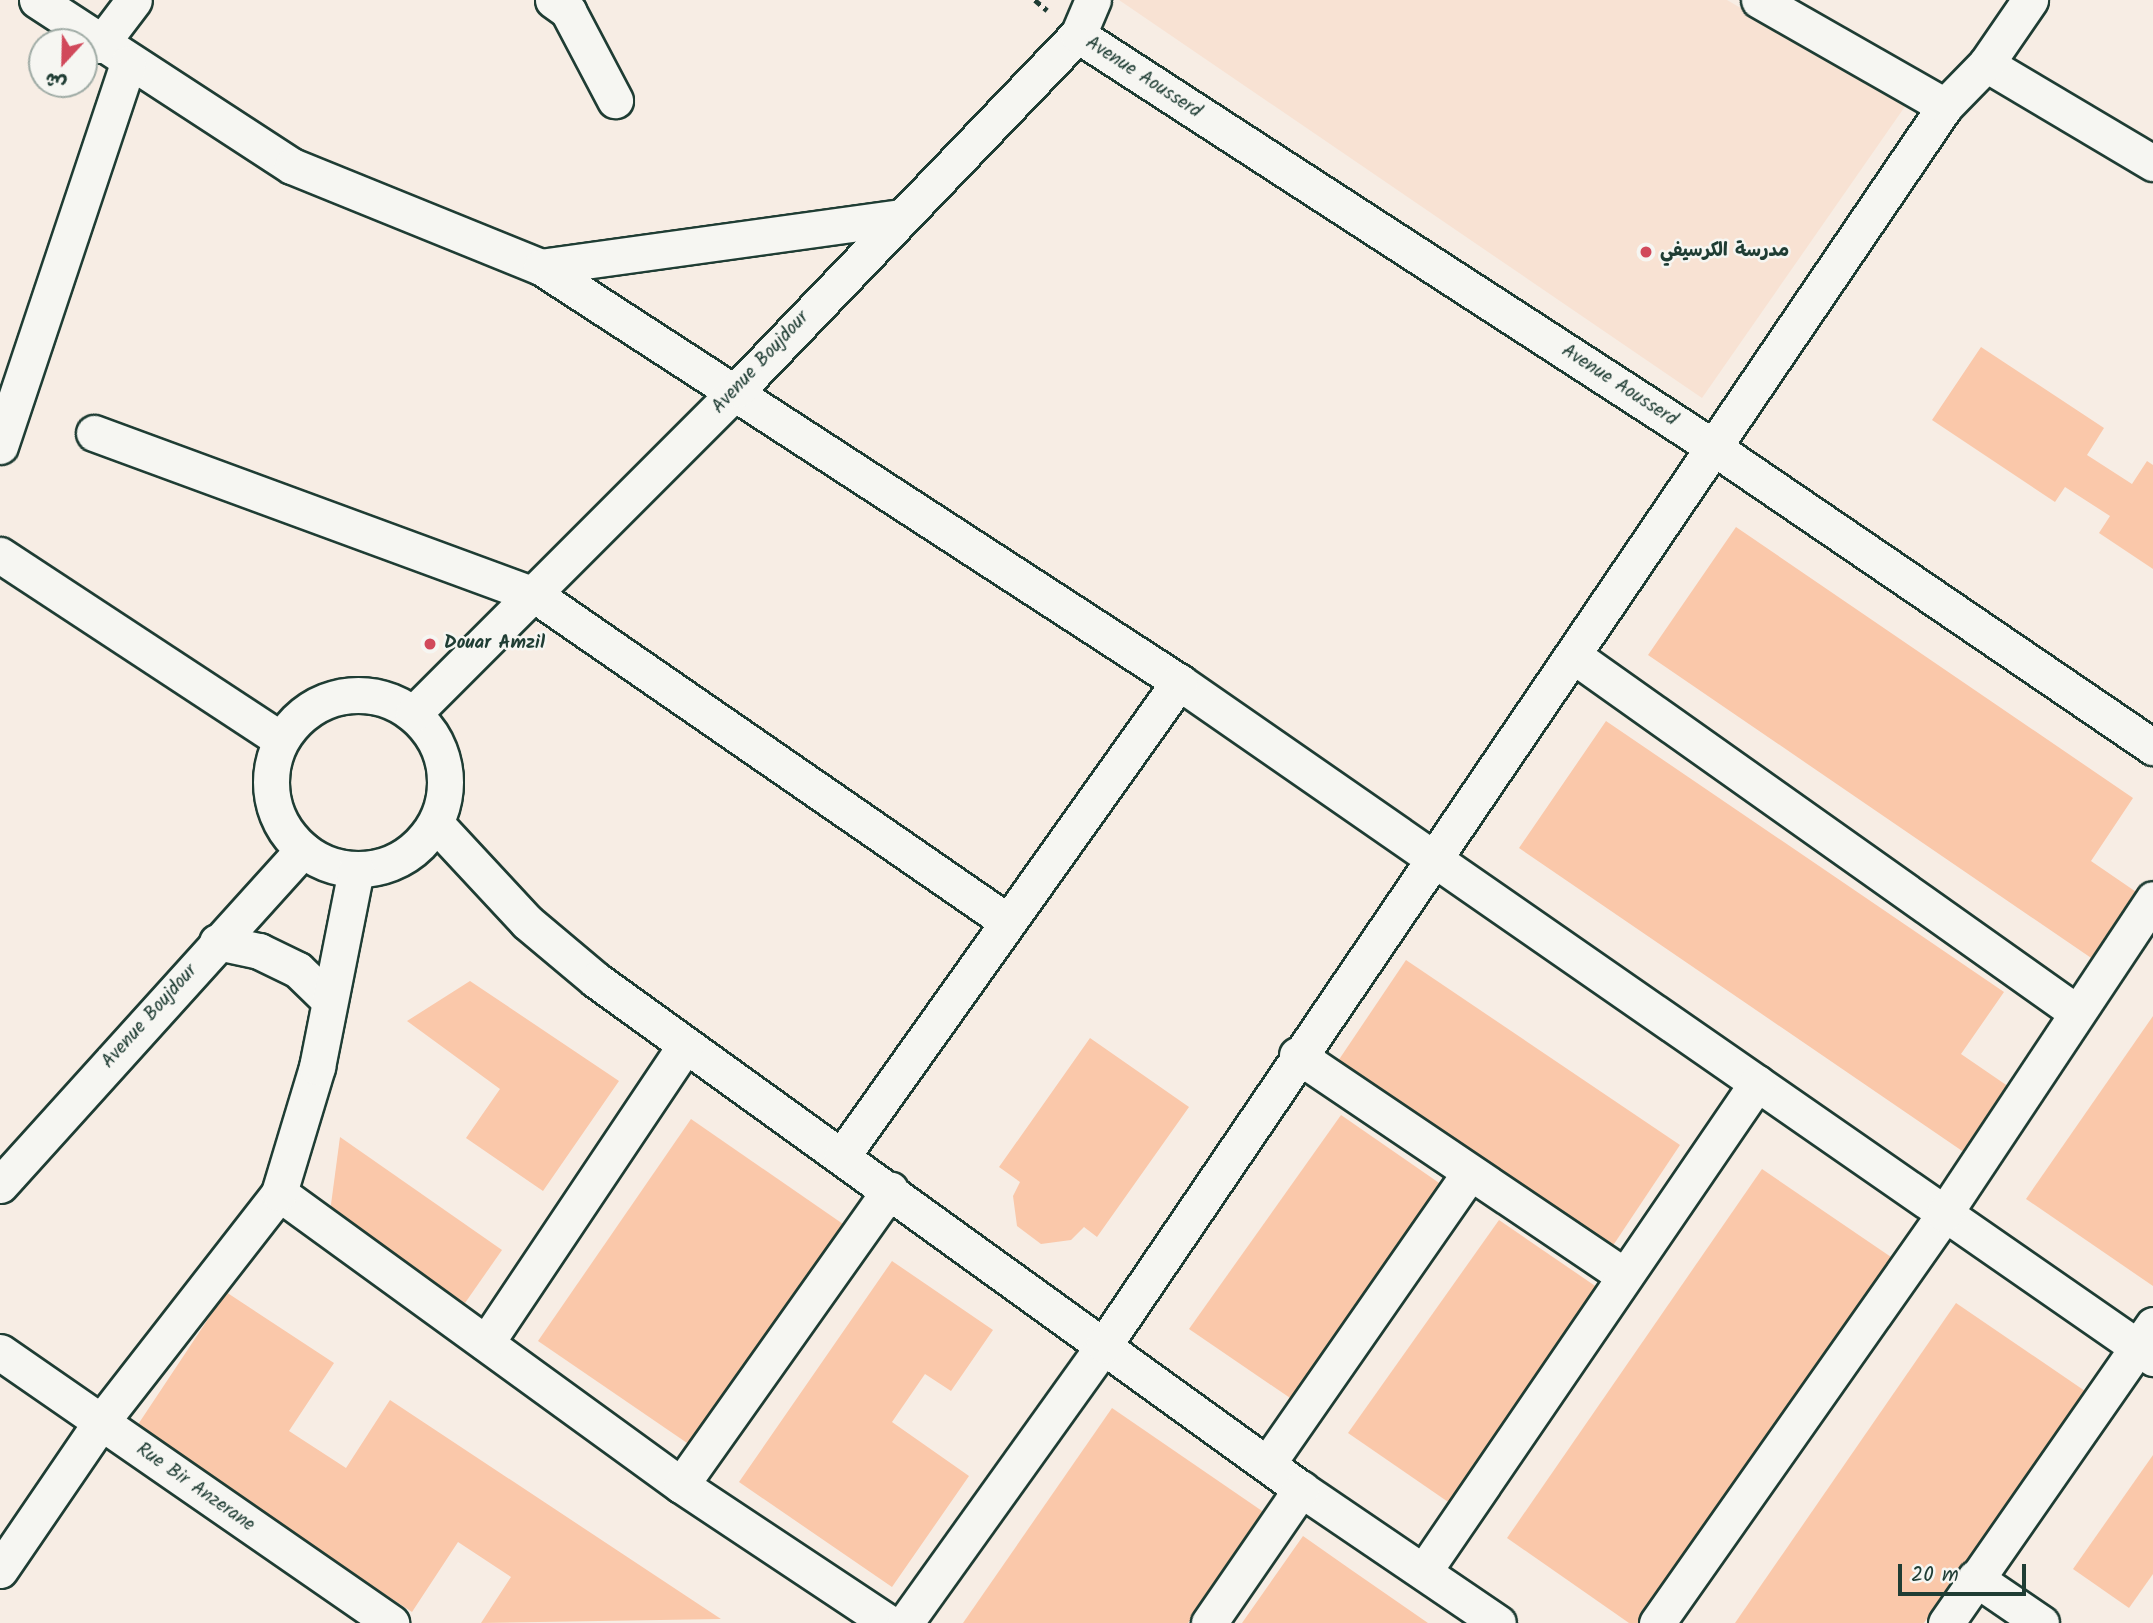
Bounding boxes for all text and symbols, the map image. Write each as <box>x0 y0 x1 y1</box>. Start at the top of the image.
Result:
north arrow <box>28 28 98 98</box>
street label: Avenue Aousserd <box>1081 32 1205 124</box>
text: ش <box>41 63 71 98</box>
place label: مدرسة الكرسيفي <box>1660 241 1789 263</box>
marker: مدرسة الكرسيفي <box>1638 244 1654 260</box>
street label: Avenue Boujdour <box>708 307 814 419</box>
street label: Avenue Aousserd <box>1557 340 1681 432</box>
place label: Douar Amzil <box>444 633 545 655</box>
marker: Douar Amzil <box>422 636 438 652</box>
street label: Avenue Boujdour <box>97 960 203 1074</box>
street label: Rue Bir Anzerane <box>131 1439 259 1537</box>
scale bar <box>1901 1550 2029 1594</box>
text: 20 m <box>1911 1559 1959 1592</box>

